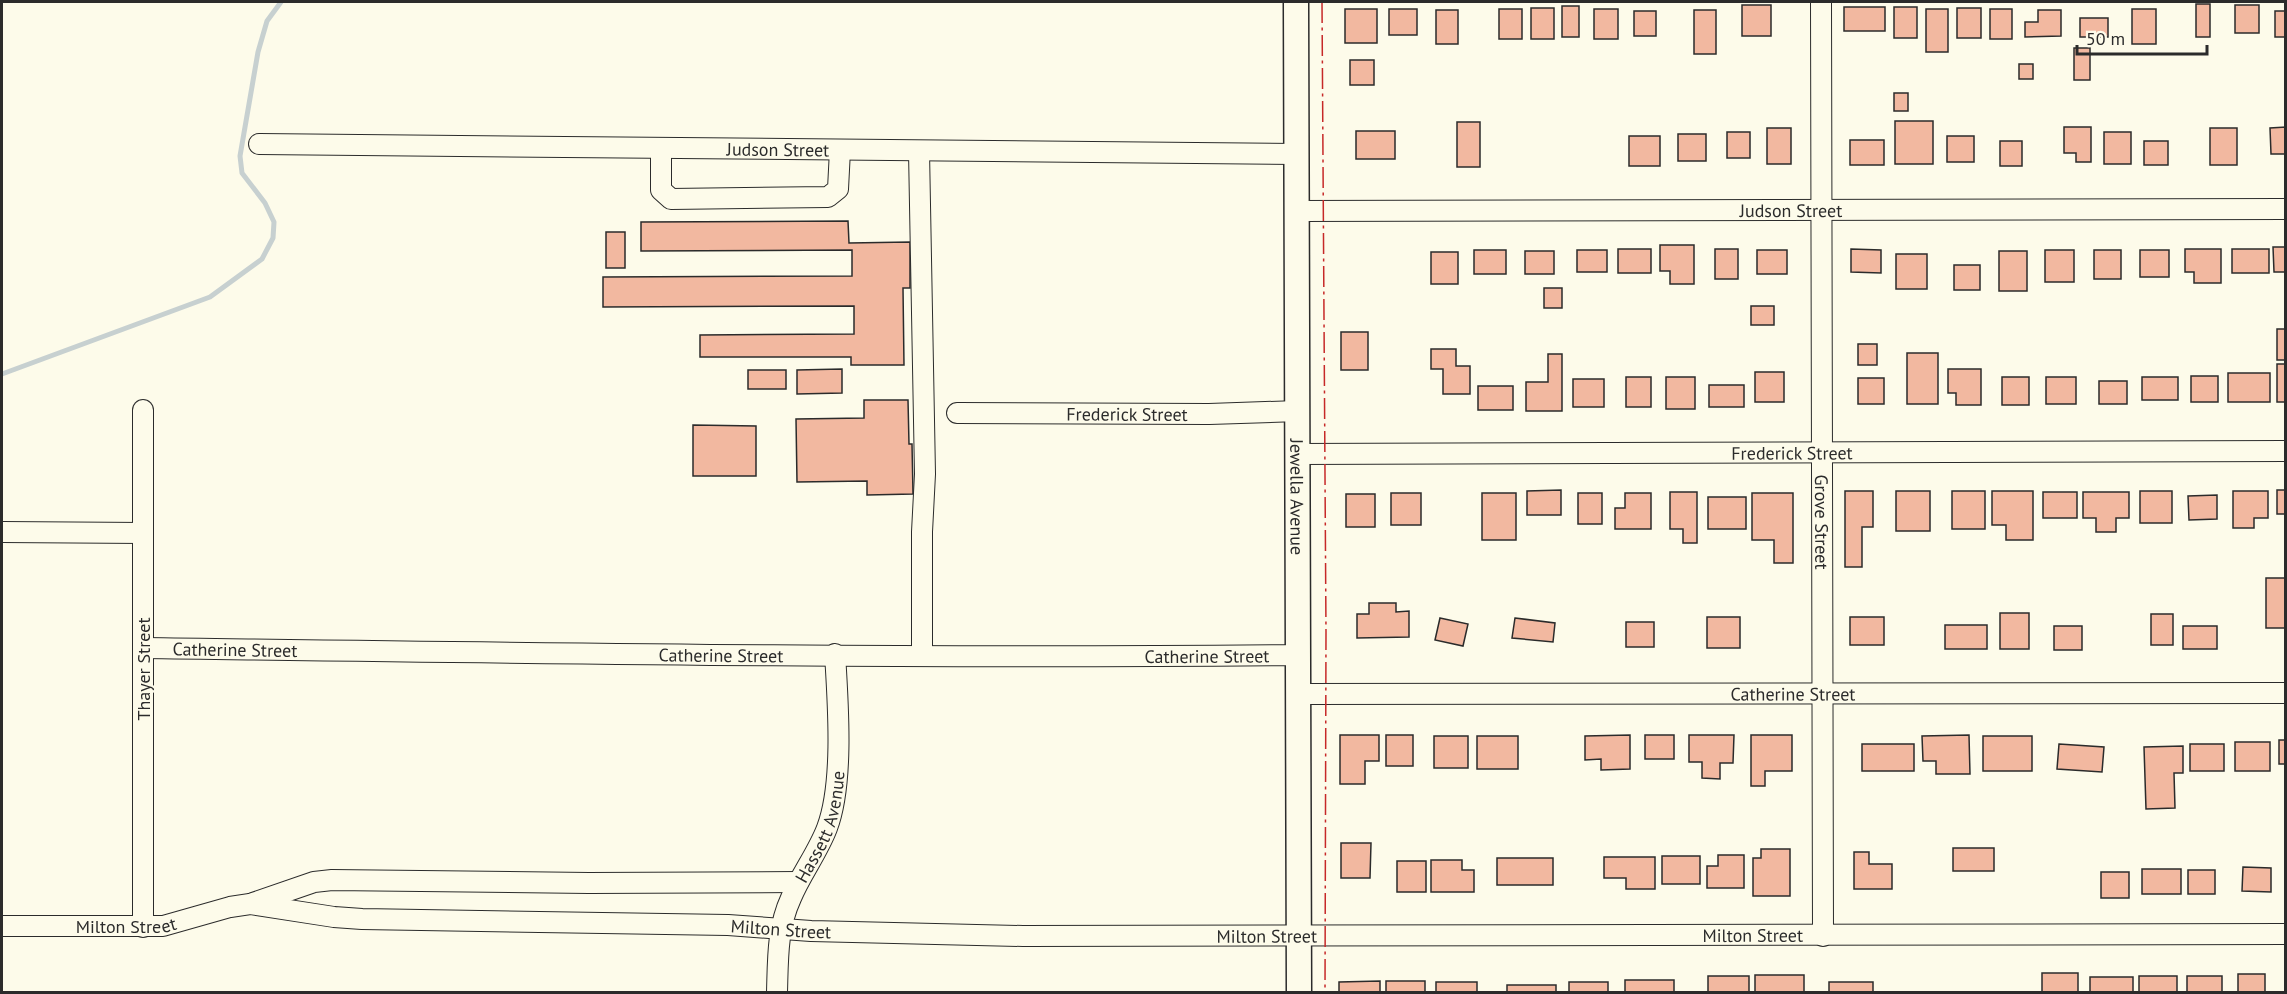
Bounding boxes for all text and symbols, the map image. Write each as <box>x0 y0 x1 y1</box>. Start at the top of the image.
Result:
scale bar <box>2077 18 2208 56</box>
text: 50 m <box>2086 27 2125 50</box>
street label: Judson Street <box>726 137 829 161</box>
street label: Judson Street <box>1739 198 1842 222</box>
street label: Frederick Street <box>1066 402 1188 425</box>
street label: Jewella Avenue <box>1286 438 1309 555</box>
street label: Frederick Street <box>1731 441 1853 464</box>
street label: Grove Street <box>1811 474 1834 570</box>
street label: Thayer Street <box>132 618 155 721</box>
street label: Catherine Street <box>172 637 298 662</box>
street label: Catherine Street <box>658 643 783 667</box>
street label: Catherine Street <box>1144 644 1269 668</box>
street label: Catherine Street <box>1731 682 1855 705</box>
street label: Hassett Avenue <box>789 770 849 886</box>
street label: Milton Street <box>76 911 179 938</box>
street label: Milton Street <box>730 914 831 943</box>
street label: Milton Street <box>1702 923 1803 946</box>
street label: Milton Street <box>1216 924 1317 947</box>

